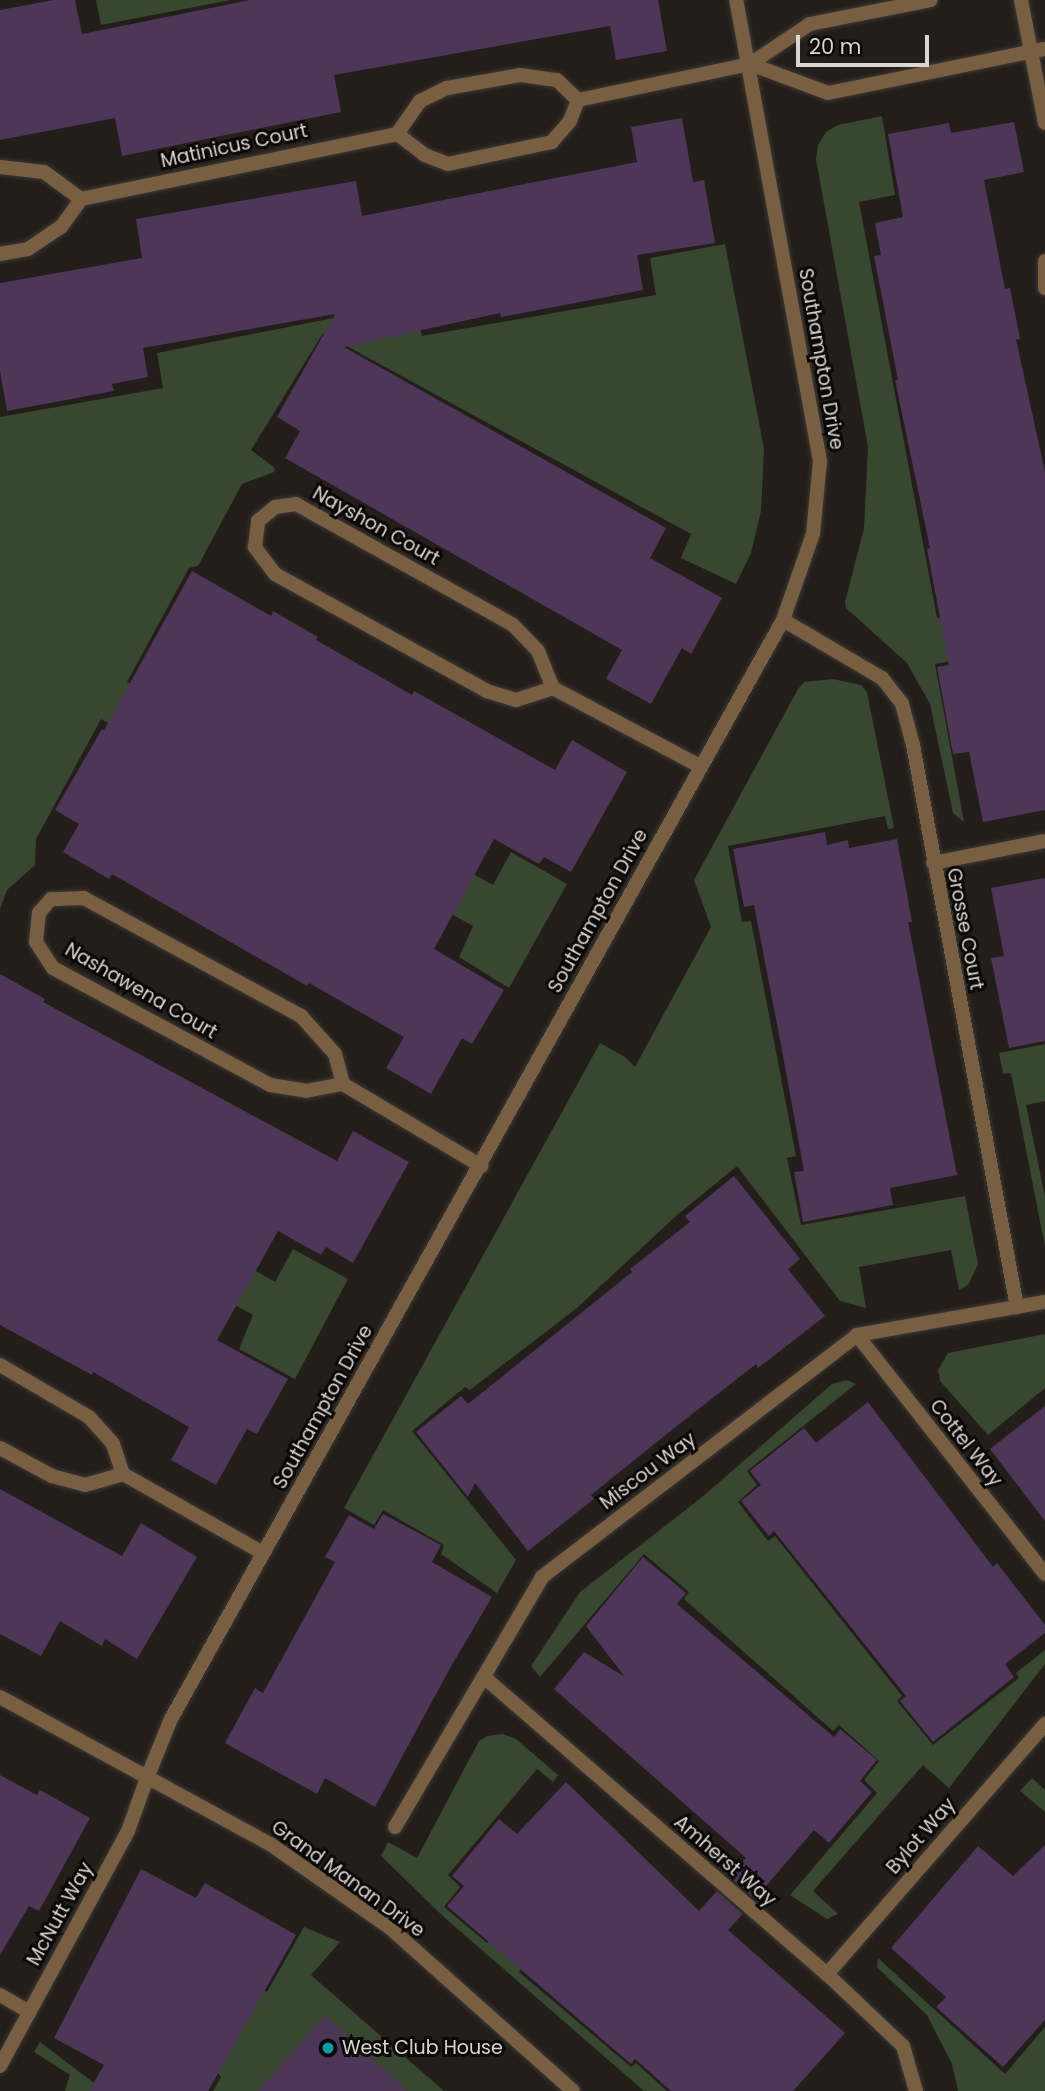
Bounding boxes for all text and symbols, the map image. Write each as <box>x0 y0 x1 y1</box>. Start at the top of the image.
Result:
scale bar <box>800 21 933 65</box>
text: 20 m <box>809 32 862 61</box>
street label: Matinicus Court <box>159 119 309 173</box>
street label: Southampton Drive <box>794 267 848 451</box>
street label: Nayshon Court <box>309 482 443 570</box>
street label: Southampton Drive <box>543 825 653 997</box>
street label: Grosse Court <box>942 866 988 992</box>
street label: Nashawena Court <box>61 938 221 1044</box>
street label: Southampton Drive <box>268 1321 378 1493</box>
street label: Cottel Way <box>925 1395 1007 1491</box>
street label: Miscou Way <box>596 1428 700 1514</box>
street label: Bylot Way <box>882 1793 960 1879</box>
street label: Amherst Way <box>669 1811 781 1911</box>
street label: Grand Manan Drive <box>267 1816 429 1942</box>
street label: McNutt Way <box>22 1858 98 1970</box>
place label: West Club House <box>342 2037 503 2059</box>
marker: West Club House <box>320 2040 336 2056</box>

